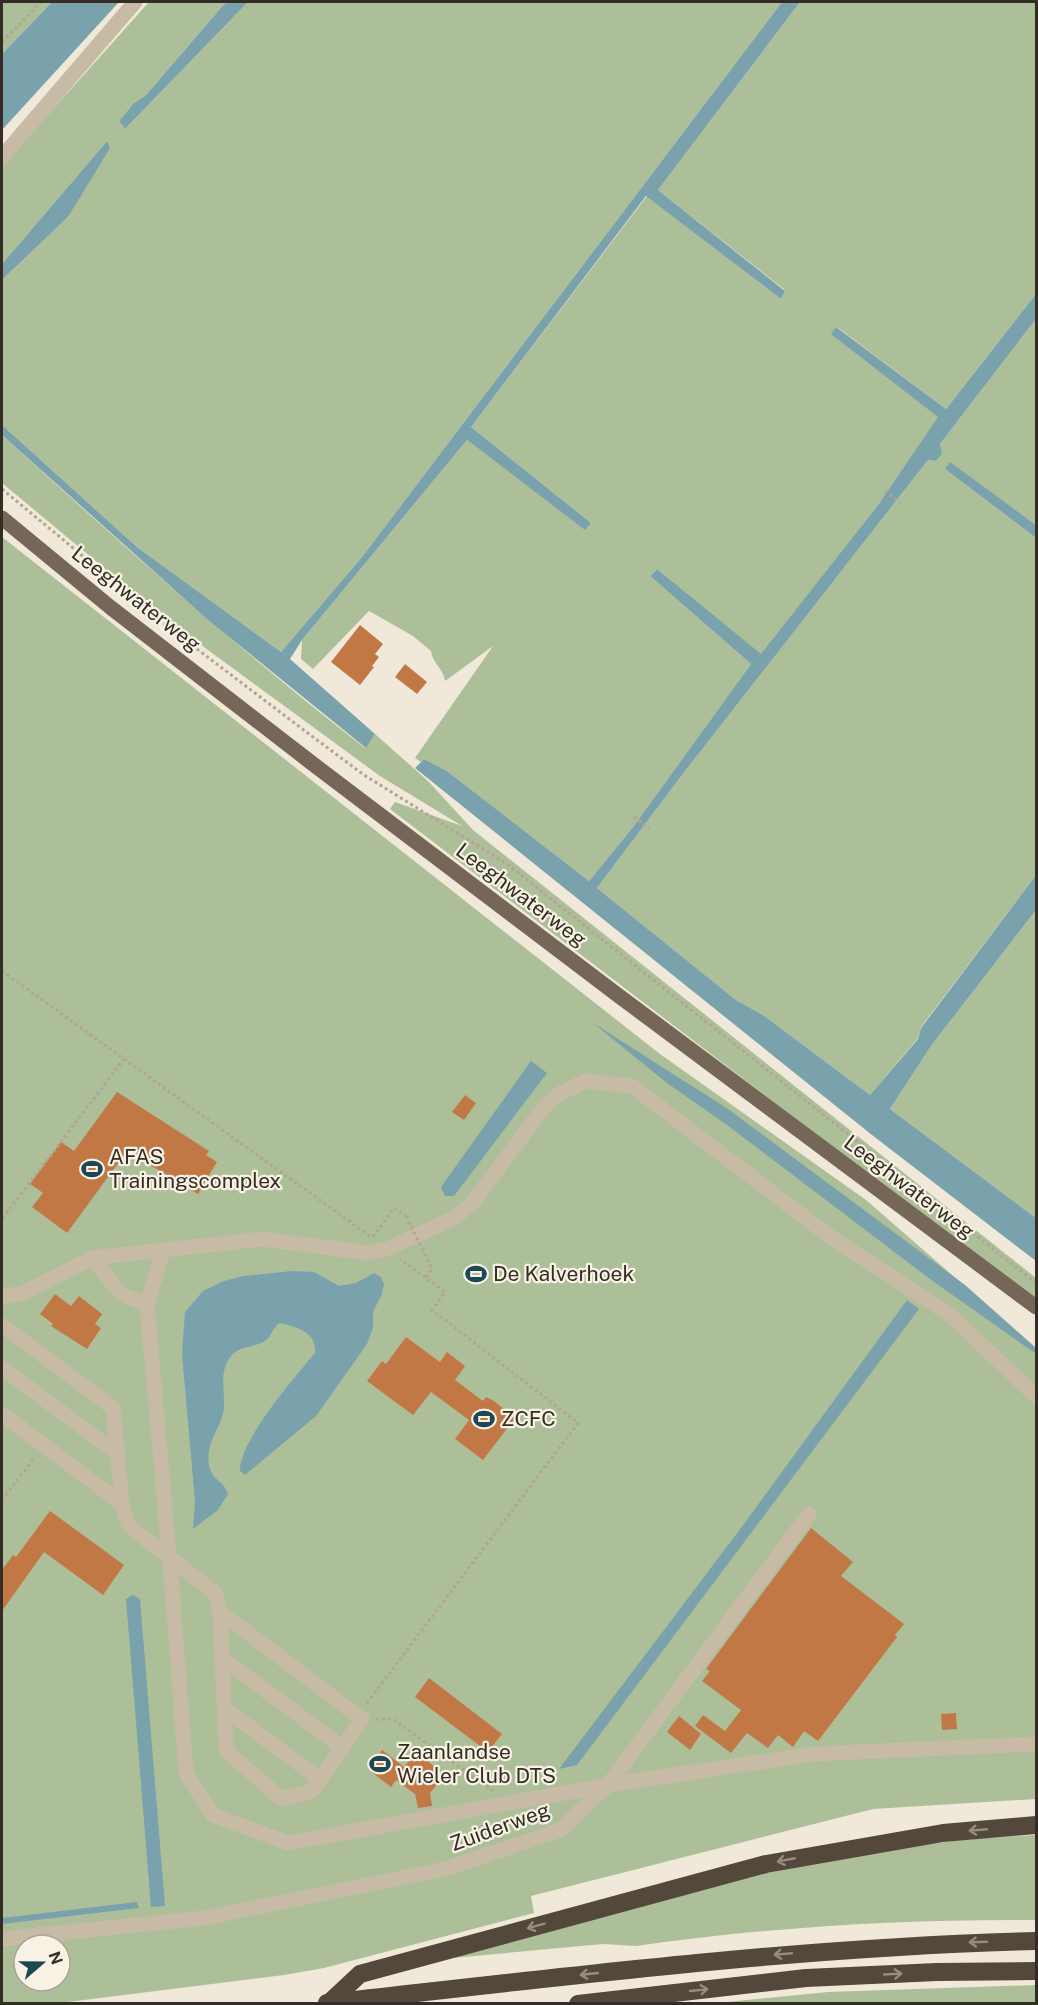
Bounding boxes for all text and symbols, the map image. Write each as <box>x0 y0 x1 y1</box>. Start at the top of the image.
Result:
street label: Leeghwaterweg <box>67 540 206 657</box>
street label: Leeghwaterweg <box>451 837 591 952</box>
street label: Leeghwaterweg <box>839 1129 979 1244</box>
place label: AFAS Trainingscomplex <box>109 1144 281 1193</box>
sports icon: AFAS Trainingscomplex <box>80 1157 104 1181</box>
place label: De Kalverhoek <box>493 1261 634 1286</box>
sports icon: De Kalverhoek <box>464 1262 488 1286</box>
place label: ZCFC <box>501 1406 556 1431</box>
sports icon: ZCFC <box>472 1407 496 1431</box>
place label: Zaanlandse Wieler Club DTS <box>397 1739 556 1788</box>
sports icon: Zaanlandse Wieler Club DTS <box>368 1752 392 1776</box>
street label: Zuiderweg <box>446 1797 553 1856</box>
one-way arrow <box>969 1825 989 1836</box>
one-way arrow <box>776 1855 796 1866</box>
one-way arrow <box>527 1921 546 1933</box>
north arrow <box>12 1933 72 1993</box>
one-way arrow <box>969 1936 989 1948</box>
text: N <box>45 1949 67 1967</box>
one-way arrow <box>774 1949 794 1960</box>
one-way arrow <box>883 1968 903 1979</box>
one-way arrow <box>580 1969 600 1980</box>
one-way arrow <box>688 1984 708 1995</box>

